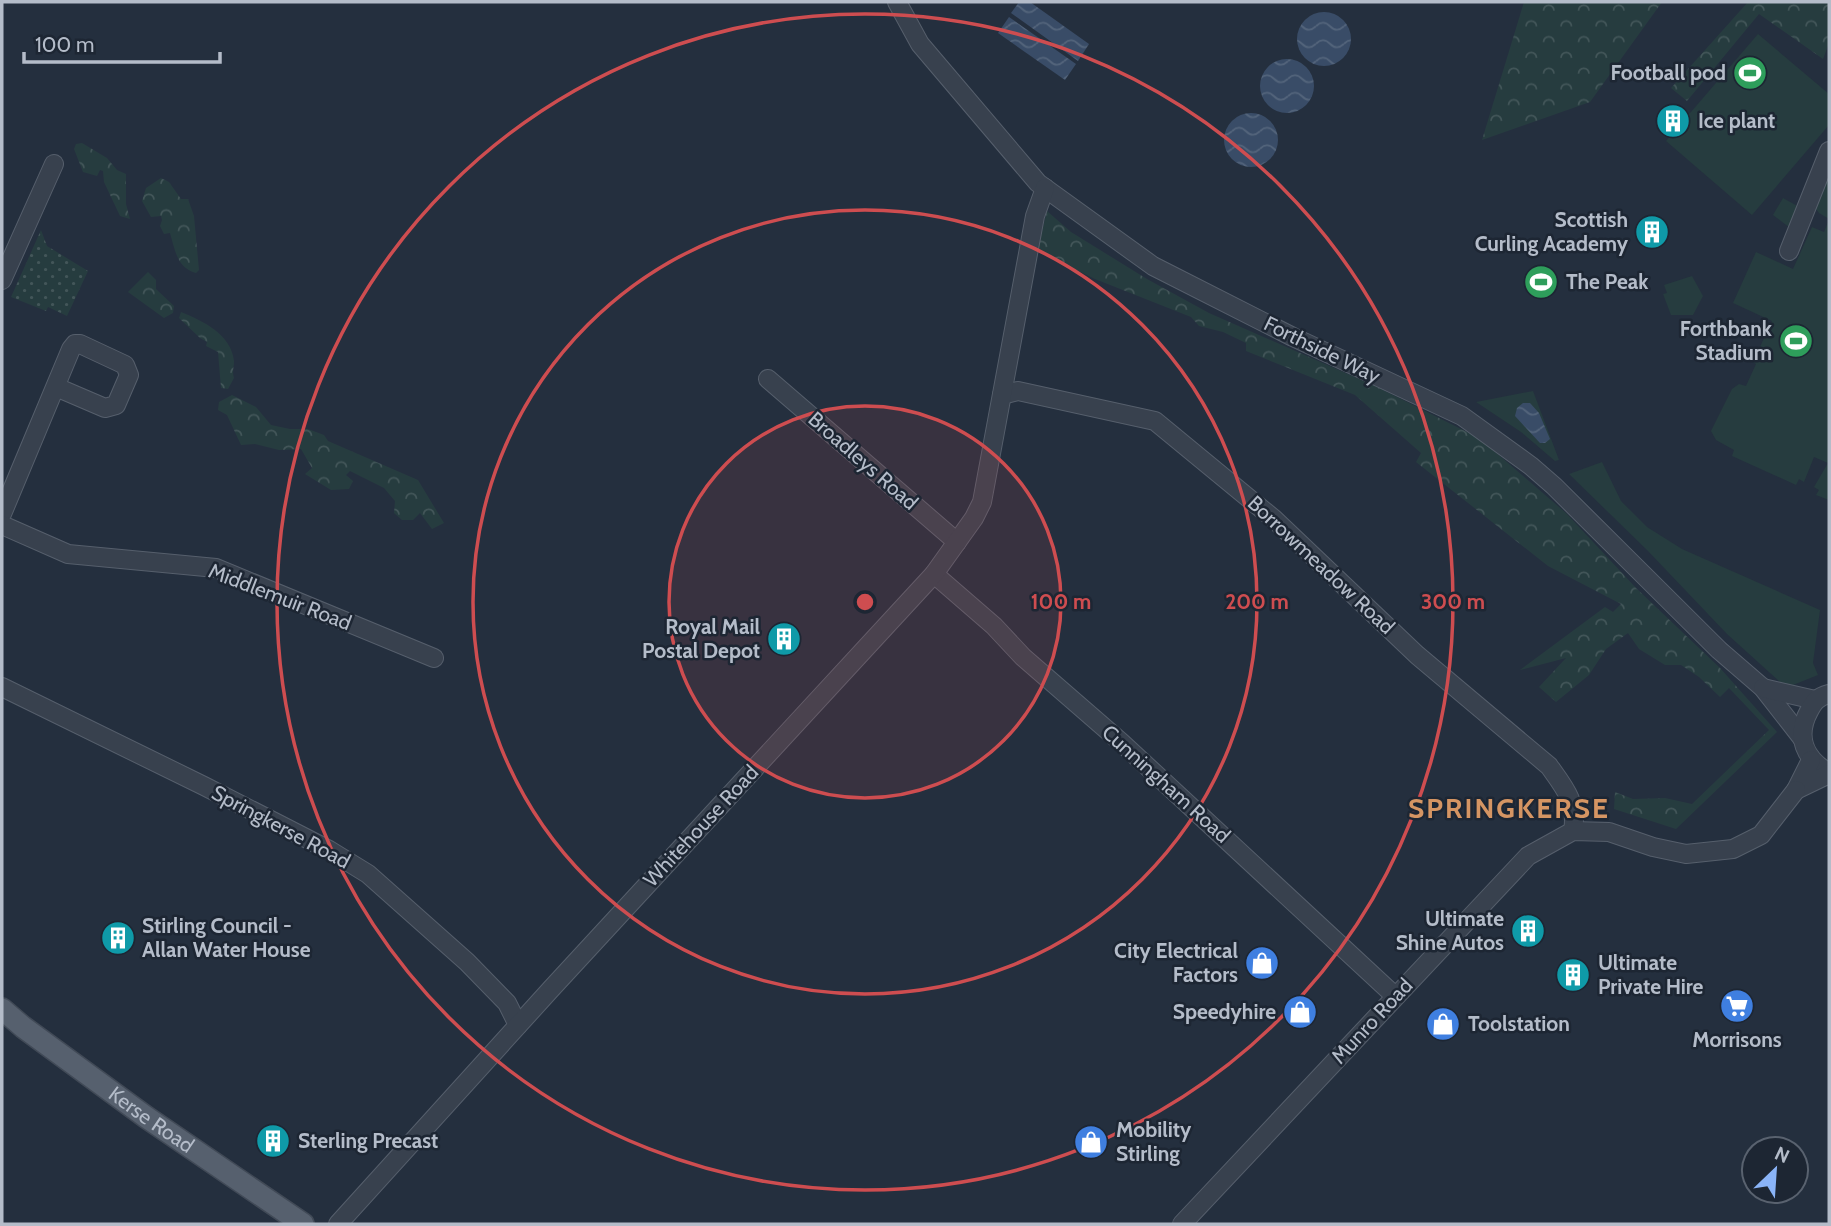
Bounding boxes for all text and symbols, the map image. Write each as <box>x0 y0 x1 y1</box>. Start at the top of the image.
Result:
scale bar <box>24 21 220 65</box>
text: 100 m <box>35 32 94 57</box>
sports icon: Football pod <box>1731 54 1769 92</box>
place label: Football pod <box>1610 60 1726 85</box>
building icon: Ice plant <box>1654 102 1692 140</box>
place label: Ice plant <box>1698 108 1775 133</box>
place label: Scottish Curling Academy <box>1475 207 1629 256</box>
building icon: Scottish Curling Academy <box>1633 213 1671 251</box>
sports icon: The Peak <box>1522 263 1560 301</box>
place label: The Peak <box>1566 269 1649 294</box>
street label: Forthside Way <box>1260 311 1385 389</box>
place label: Forthbank Stadium <box>1680 316 1773 365</box>
sports icon: Forthbank Stadium <box>1777 322 1815 360</box>
street label: Broadleys Road <box>803 406 923 515</box>
street label: Borrowmeadow Road <box>1243 490 1400 639</box>
street label: Middlemuir Road <box>205 558 355 635</box>
text: 100 m <box>1031 589 1091 614</box>
text: 200 m <box>1225 589 1289 614</box>
text: 300 m <box>1421 589 1485 614</box>
centre of rings <box>853 590 877 614</box>
place label: Royal Mail Postal Depot <box>642 614 760 663</box>
building icon: Royal Mail Postal Depot <box>765 620 803 658</box>
street label: Cunningham Road <box>1097 720 1236 848</box>
street label: Whitehouse Road <box>638 760 763 892</box>
street label: Springkerse Road <box>208 780 355 874</box>
district label: SPRINGKERSE <box>1408 791 1610 825</box>
place label: Ultimate Shine Autos <box>1396 906 1504 955</box>
building icon: Ultimate Shine Autos <box>1509 912 1547 950</box>
place label: Stirling Council - Allan Water House <box>142 913 311 962</box>
building icon: Stirling Council - Allan Water House <box>99 919 137 957</box>
place label: City Electrical Factors <box>1114 938 1238 987</box>
shop icon: City Electrical Factors <box>1243 944 1281 982</box>
place label: Ultimate Private Hire <box>1598 950 1704 999</box>
building icon: Ultimate Private Hire <box>1554 956 1592 994</box>
street label: Munro Road <box>1326 973 1418 1069</box>
supermarket icon: Morrisons <box>1718 987 1756 1025</box>
shop icon: Speedyhire <box>1281 993 1319 1031</box>
place label: Speedyhire <box>1173 999 1276 1024</box>
shop icon: Toolstation <box>1424 1005 1462 1043</box>
place label: Toolstation <box>1468 1011 1570 1036</box>
place label: Morrisons <box>1692 1027 1782 1052</box>
street label: Kerse Road <box>104 1081 199 1158</box>
place label: Mobility Stirling <box>1116 1117 1192 1166</box>
building icon: Sterling Precast <box>254 1122 292 1160</box>
shop icon: Mobility Stirling <box>1072 1123 1110 1161</box>
place label: Sterling Precast <box>298 1128 438 1153</box>
north arrow <box>1740 1135 1810 1205</box>
text: N <box>1771 1142 1793 1168</box>

